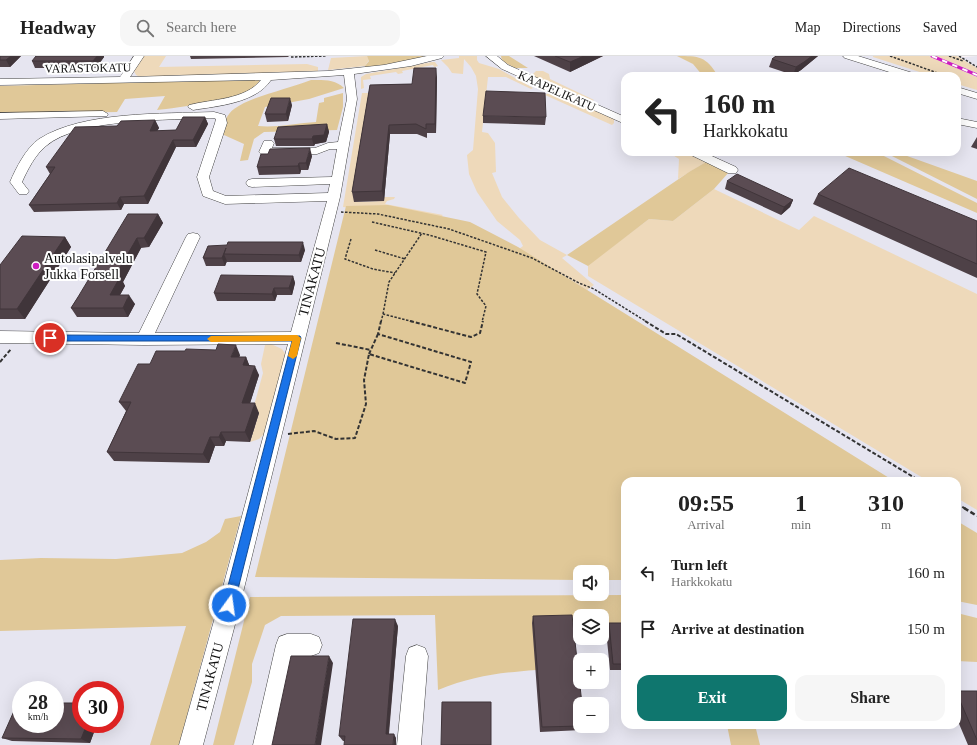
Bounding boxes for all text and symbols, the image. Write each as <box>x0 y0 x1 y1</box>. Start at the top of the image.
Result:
search box <box>120 10 400 46</box>
text: Headway <box>20 17 96 38</box>
icon: search <box>134 17 156 39</box>
text: Search here <box>166 19 236 35</box>
text: Map <box>795 20 820 35</box>
text: Directions <box>842 20 901 35</box>
text: Saved <box>923 20 957 35</box>
street label: VARASTOKATU <box>44 60 132 76</box>
street label: KAAPELIKATU <box>516 68 598 114</box>
icon: left <box>637 88 689 140</box>
text: 160 m <box>703 88 775 119</box>
text: Harkkokatu <box>703 121 788 141</box>
street label: TINAKATU <box>296 246 328 318</box>
place label: Autolasipalvelu Jukka Forsell <box>44 251 133 282</box>
marker: Autolasipalvelu Jukka Forsell <box>31 261 41 271</box>
pin <box>33 321 67 355</box>
icon: arrive <box>39 327 61 349</box>
text: 09:55 <box>678 490 734 516</box>
text: 1 <box>795 490 807 516</box>
text: 310 <box>868 490 904 516</box>
text: Arrival <box>687 517 725 532</box>
text: min <box>791 517 811 532</box>
text: m <box>881 517 891 532</box>
text: Turn left <box>671 557 728 573</box>
icon: left <box>637 562 659 584</box>
map controls <box>573 565 609 733</box>
button: sound <box>573 565 609 601</box>
text: 160 m <box>907 565 945 581</box>
text: Harkkokatu <box>671 574 732 589</box>
position arrow <box>208 584 250 626</box>
button: layers <box>573 609 609 645</box>
icon: arrive <box>637 618 659 640</box>
text: Arrive at destination <box>671 621 804 637</box>
text: 150 m <box>907 621 945 637</box>
street label: TINAKATU <box>194 641 226 713</box>
button: + <box>573 653 609 689</box>
button: Exit <box>637 675 787 721</box>
button: Share <box>795 675 945 721</box>
speed limit sign: 30 <box>72 681 124 733</box>
text: 28 <box>28 691 48 713</box>
button: − <box>573 697 609 733</box>
text: km/h <box>28 711 48 722</box>

